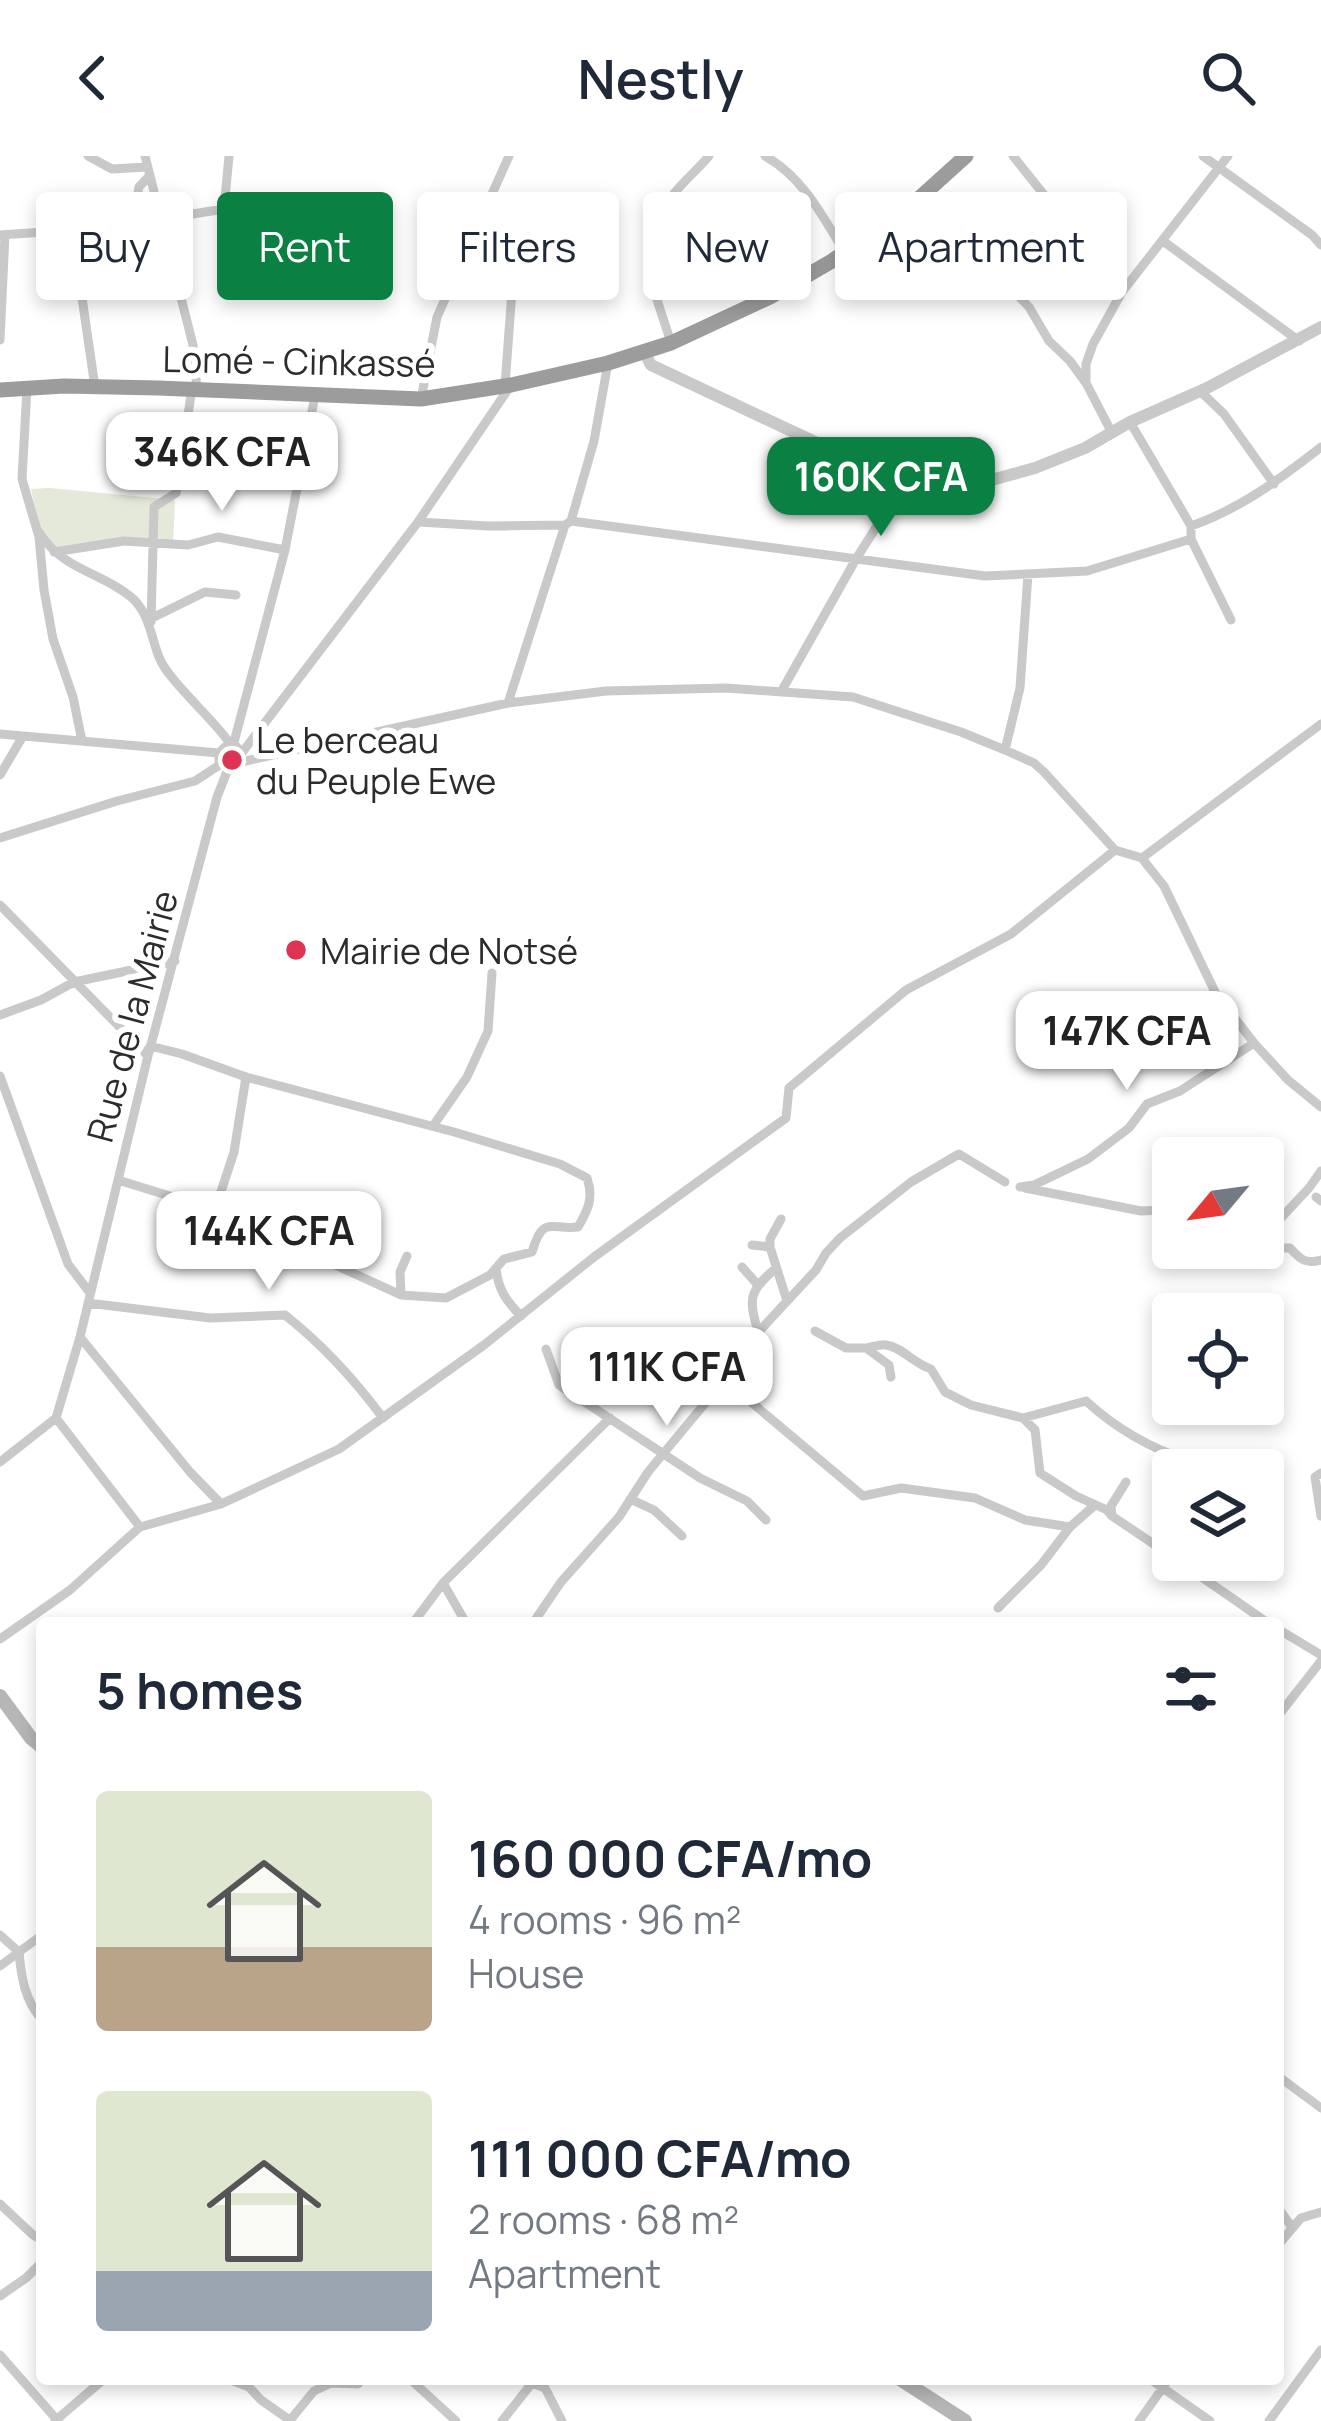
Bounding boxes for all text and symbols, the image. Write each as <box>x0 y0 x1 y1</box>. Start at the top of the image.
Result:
text: Nestly <box>577 41 744 115</box>
icon: back <box>60 45 126 111</box>
icon: search <box>1195 45 1261 111</box>
chip: Buy <box>36 192 193 300</box>
chip: Rent <box>217 192 393 300</box>
chip: Filters <box>417 192 619 300</box>
chip: New <box>643 192 811 300</box>
chip: Apartment <box>835 192 1127 300</box>
street label: Lomé - Cinkassé <box>162 334 436 388</box>
pin: 346K CFA <box>98 412 346 514</box>
text: 346K CFA <box>133 424 311 478</box>
pin: 160K CFA <box>757 437 1005 539</box>
text: 160K CFA <box>794 449 968 503</box>
place label: Le berceau du Peuple Ewe <box>256 715 496 805</box>
marker: Le berceau du Peuple Ewe <box>219 747 245 773</box>
street label: Rue de la Mairie <box>75 885 189 1147</box>
place label: Mairie de Notsé <box>320 926 578 975</box>
marker: Mairie de Notsé <box>283 937 309 963</box>
pin: 147K CFA <box>1003 991 1251 1093</box>
text: 147K CFA <box>1043 1003 1211 1057</box>
north arrow <box>1152 1137 1284 1269</box>
map controls <box>1152 1137 1284 1581</box>
pin: 144K CFA <box>145 1191 393 1293</box>
text: 144K CFA <box>183 1203 355 1257</box>
button: locate <box>1152 1293 1284 1425</box>
pin: 111K CFA <box>543 1327 791 1429</box>
text: 111K CFA <box>588 1339 746 1393</box>
button: layers <box>1152 1449 1284 1581</box>
text: 5 homes <box>96 1655 303 1724</box>
icon: filters <box>1158 1656 1224 1722</box>
text: 160 000 CFA/mo <box>468 1823 872 1892</box>
icon: home <box>192 1839 336 1983</box>
text: 4 rooms · 96 m² <box>468 1892 741 1946</box>
text: House <box>468 1946 584 2000</box>
text: 111 000 CFA/mo <box>468 2123 852 2192</box>
icon: home <box>192 2139 336 2283</box>
text: 2 rooms · 68 m² <box>468 2192 739 2246</box>
text: Apartment <box>468 2246 661 2300</box>

